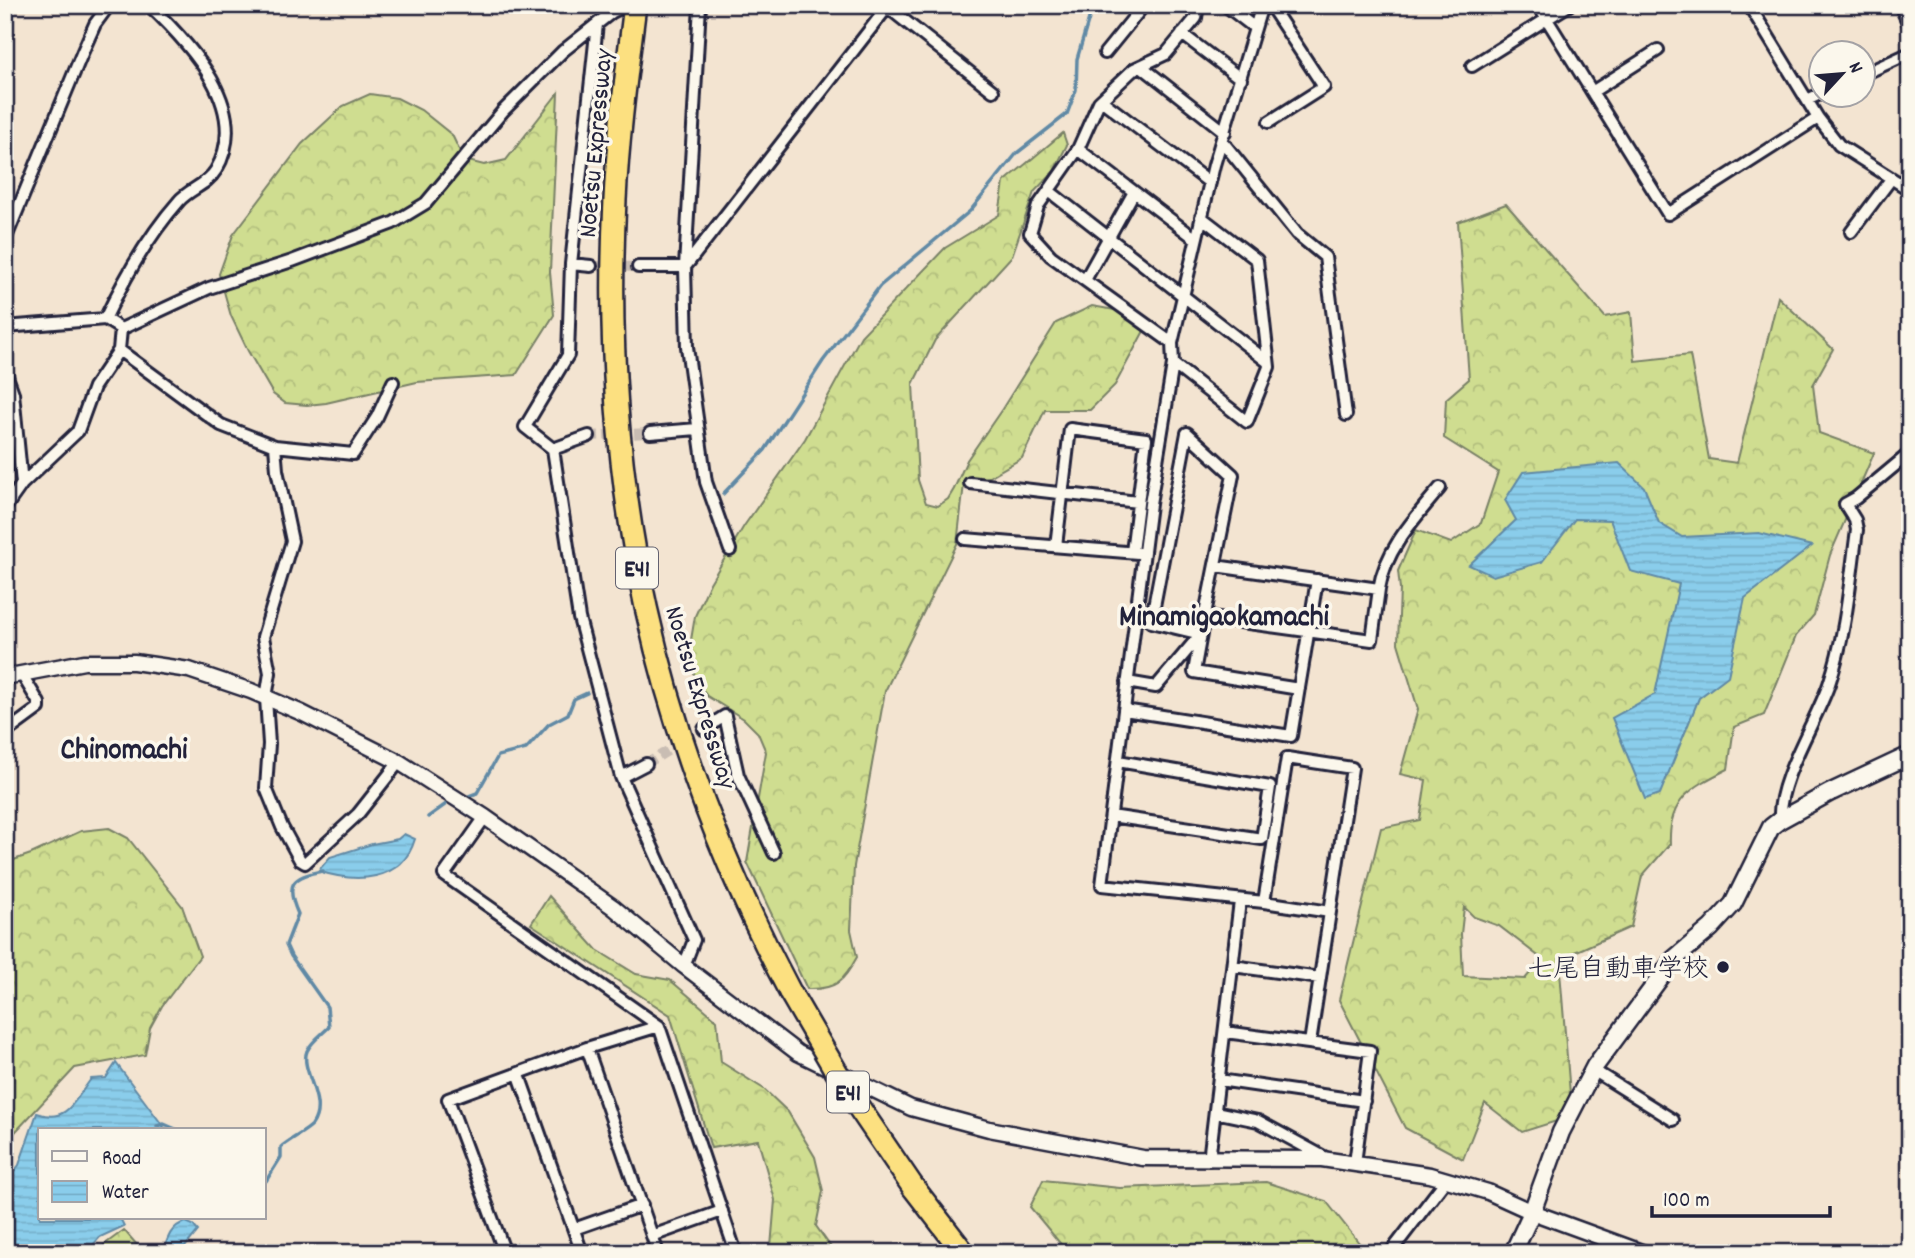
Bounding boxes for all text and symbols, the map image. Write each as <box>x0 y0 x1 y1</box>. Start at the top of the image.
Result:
north arrow <box>1806 38 1876 108</box>
street label: Noetsu Expressway <box>571 47 624 239</box>
text: N <box>1840 58 1868 78</box>
road number: E41 <box>616 548 658 588</box>
district label: Minamigaokamachi <box>1119 598 1330 641</box>
street label: Noetsu Expressway <box>653 602 744 794</box>
district label: Chinomachi <box>60 731 188 774</box>
place label: 七尾自動車学校 <box>1527 952 1709 989</box>
marker: 七尾自動車学校 <box>1715 959 1731 975</box>
road number: E41 <box>827 1072 869 1112</box>
legend <box>38 1128 266 1220</box>
text: Road <box>102 1145 141 1175</box>
scale bar <box>1652 1174 1831 1218</box>
text: Water <box>102 1179 149 1209</box>
text: 100 m <box>1663 1187 1710 1217</box>

